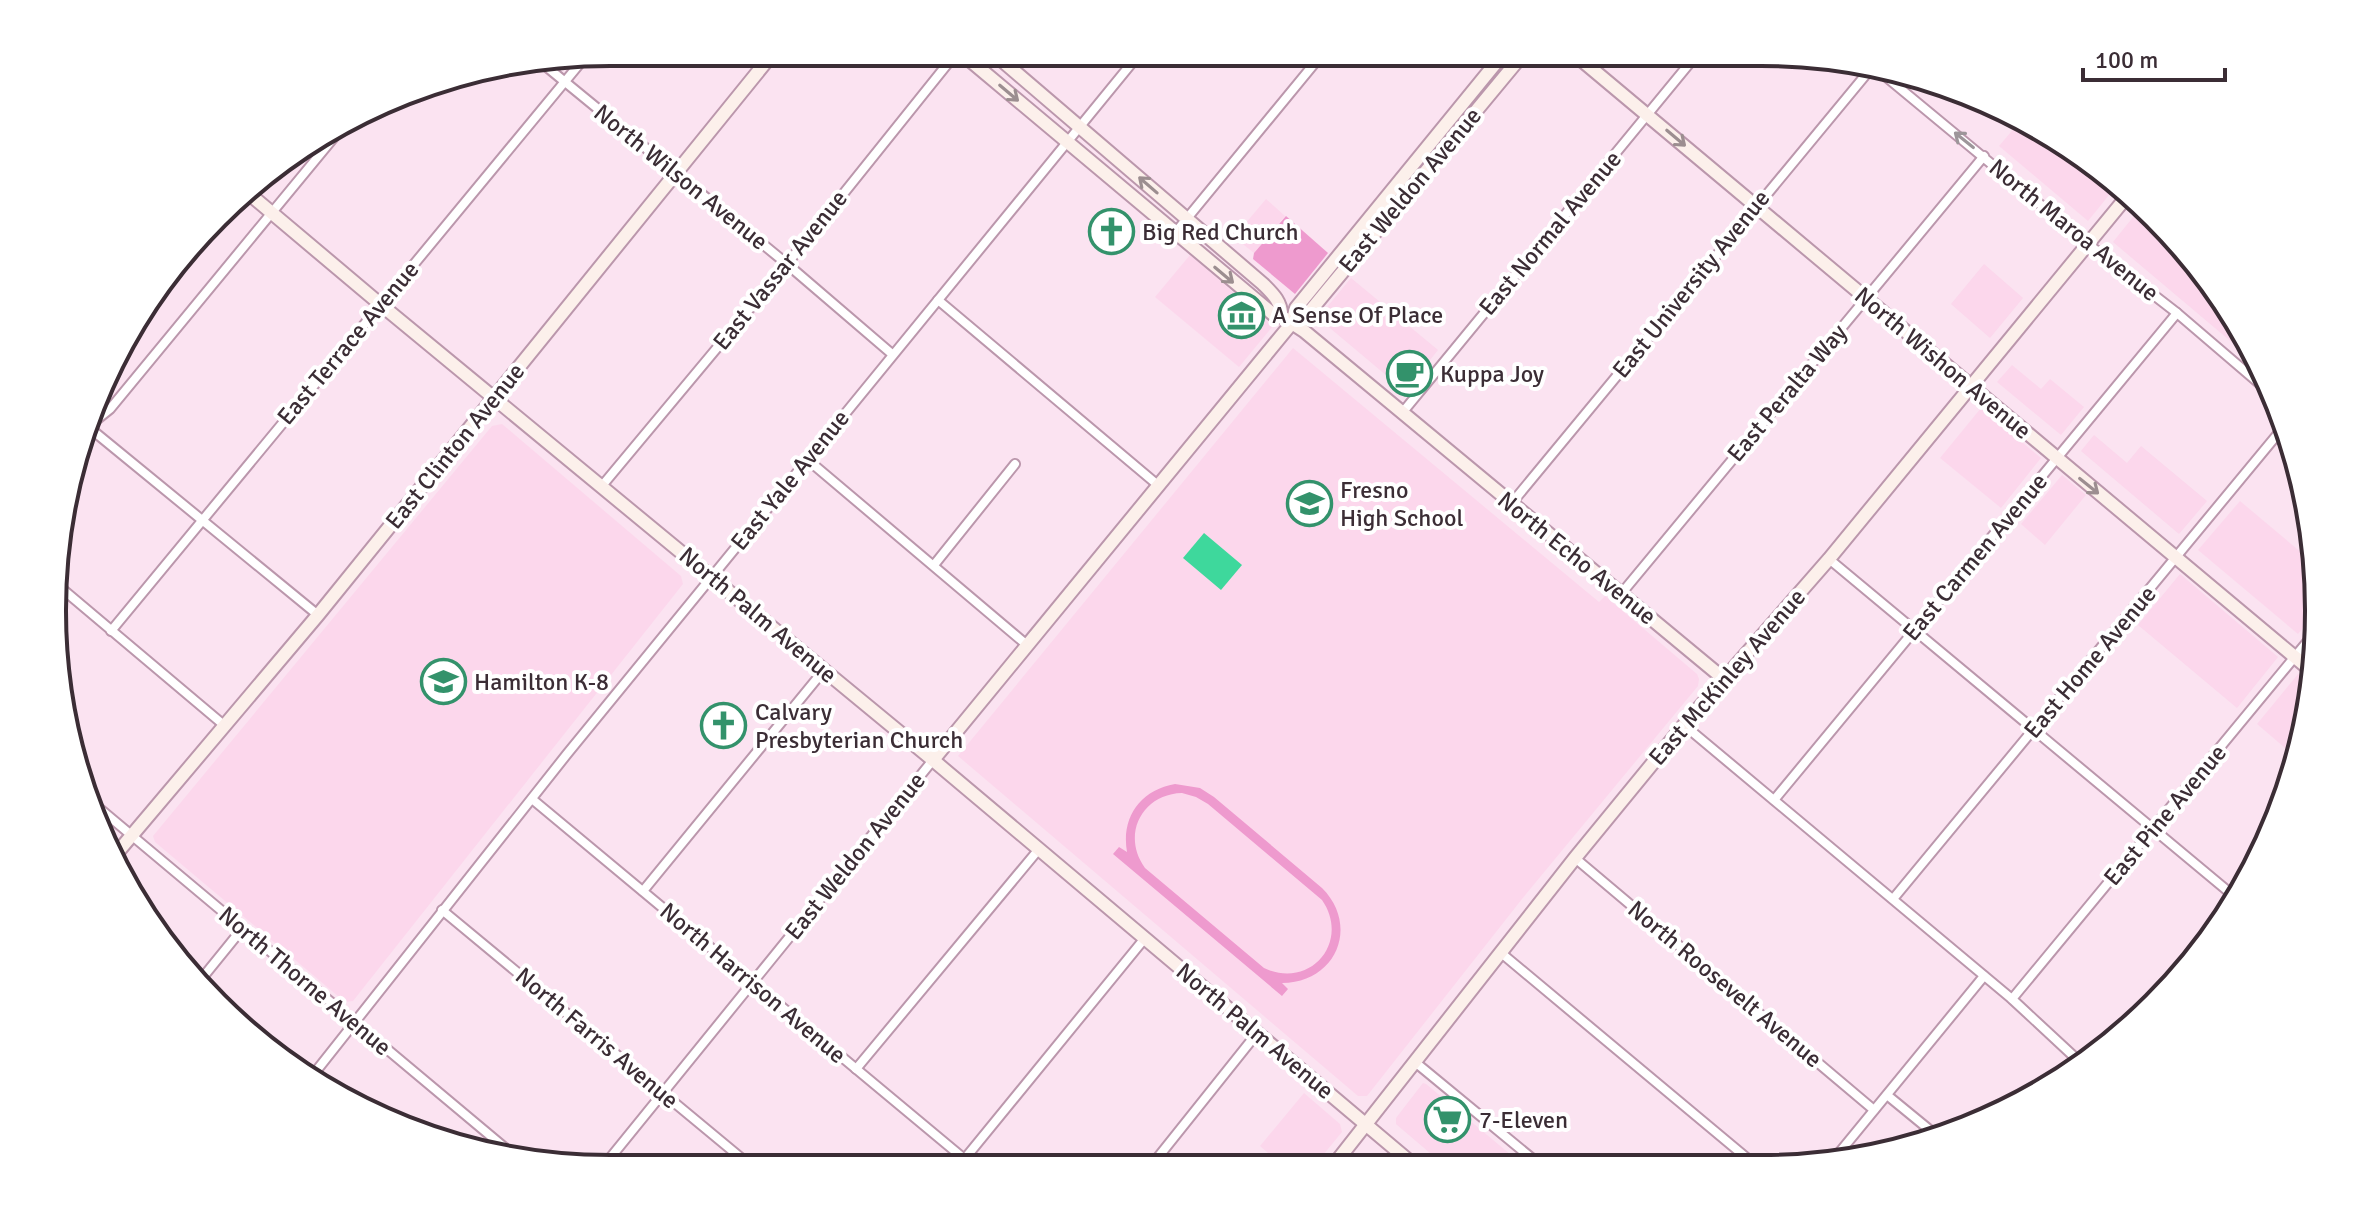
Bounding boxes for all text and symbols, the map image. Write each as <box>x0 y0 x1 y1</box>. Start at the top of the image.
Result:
scale bar <box>2083 32 2225 82</box>
text: 100 m <box>2095 45 2158 75</box>
one-way arrow <box>998 84 1019 102</box>
street label: North Wilson Avenue <box>588 98 774 256</box>
street label: East Weldon Avenue <box>1332 101 1488 279</box>
one-way arrow <box>1665 129 1686 147</box>
one-way arrow <box>1954 131 1975 149</box>
street label: East Normal Avenue <box>1472 144 1628 322</box>
street label: North Maroa Avenue <box>1983 152 2165 308</box>
one-way arrow <box>1139 176 1159 194</box>
street label: East Vassar Avenue <box>706 184 854 356</box>
street label: East University Avenue <box>1606 184 1776 384</box>
church icon: Big Red Church <box>1087 208 1135 256</box>
place label: Big Red Church <box>1142 217 1299 247</box>
street label: East Terrace Avenue <box>271 255 425 431</box>
one-way arrow <box>1214 265 1235 283</box>
street label: North Wishon Avenue <box>1849 280 2037 446</box>
museum icon: A Sense Of Place <box>1217 291 1265 339</box>
place label: A Sense Of Place <box>1272 300 1443 330</box>
street label: East Peralta Way <box>1721 318 1853 468</box>
cafe icon: Kuppa Joy <box>1385 350 1433 398</box>
street label: East Clinton Avenue <box>379 357 531 535</box>
place label: Kuppa Joy <box>1440 359 1544 389</box>
street label: East Yale Avenue <box>724 404 856 556</box>
street label: East Carmen Avenue <box>1896 467 2054 647</box>
place label: Fresno High School <box>1340 475 1463 533</box>
one-way arrow <box>2078 477 2099 495</box>
school or university icon: Fresno High School <box>1285 480 1333 528</box>
street label: North Echo Avenue <box>1492 485 1662 631</box>
street label: North Palm Avenue <box>673 540 843 690</box>
street label: East Home Avenue <box>2017 580 2163 744</box>
street label: East McKinley Avenue <box>1642 582 1812 772</box>
school or university icon: Hamilton K-8 <box>419 658 467 706</box>
place label: Hamilton K-8 <box>474 667 609 697</box>
place label: Calvary Presbyterian Church <box>755 697 963 755</box>
church icon: Calvary Presbyterian Church <box>700 702 748 750</box>
street label: East Pine Avenue <box>2097 738 2233 892</box>
street label: East Weldon Avenue <box>778 766 932 946</box>
street label: North Roosevelt Avenue <box>1622 894 1828 1074</box>
street label: North Harrison Avenue <box>654 896 852 1070</box>
street label: North Thorne Avenue <box>212 900 398 1062</box>
street label: North Palm Avenue <box>1170 956 1340 1106</box>
street label: North Farris Avenue <box>509 961 685 1115</box>
supermarket icon: 7-Eleven <box>1424 1096 1472 1144</box>
place label: 7-Eleven <box>1479 1105 1568 1135</box>

